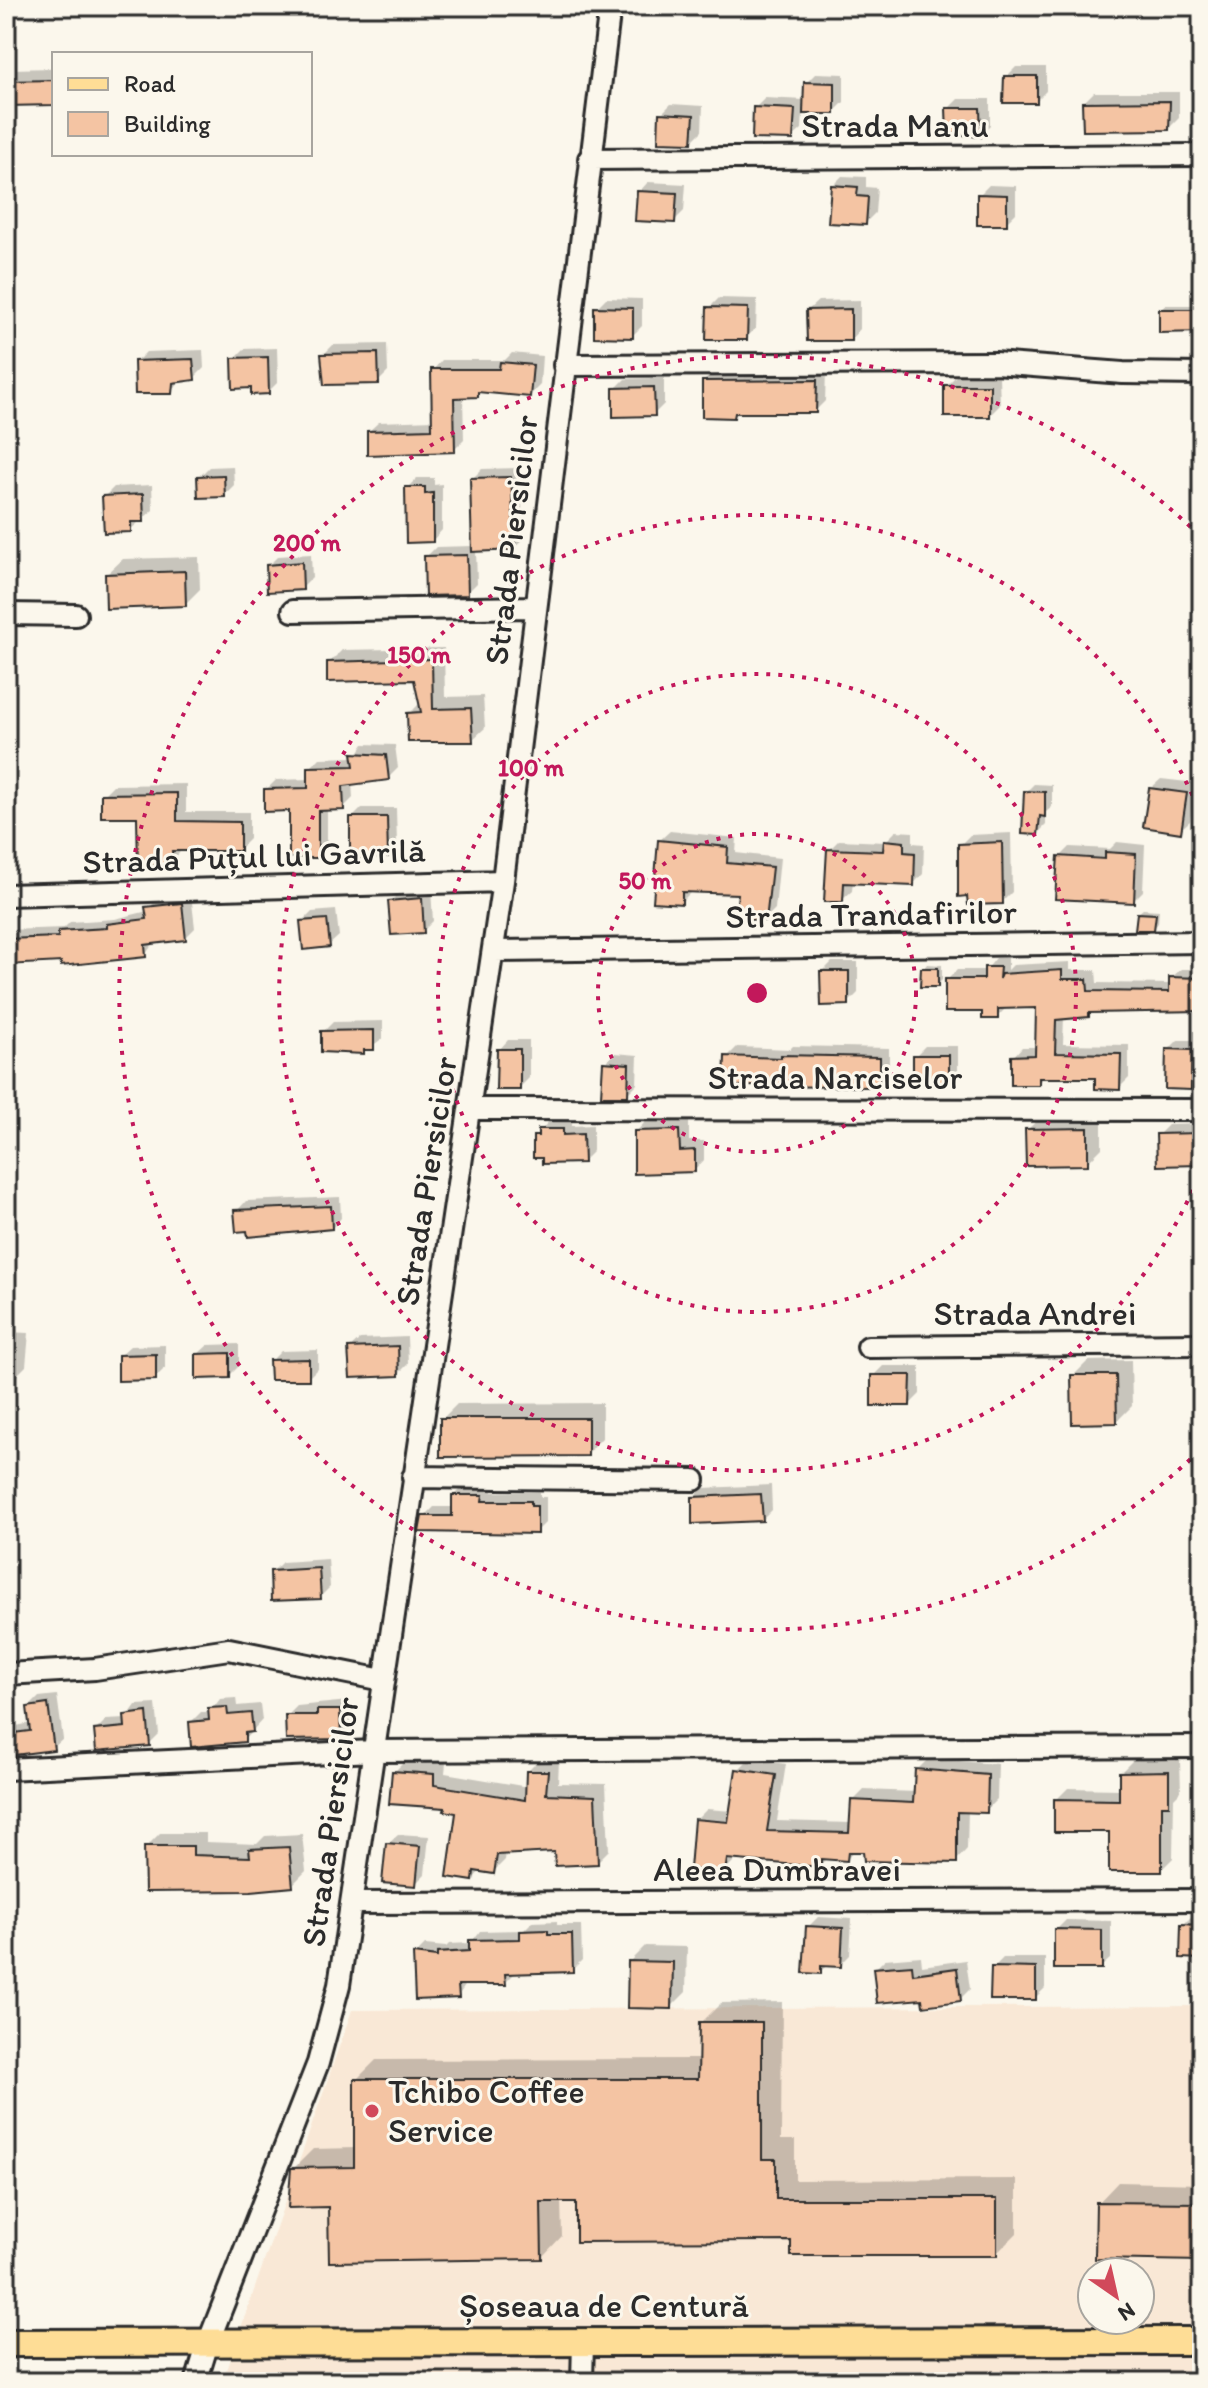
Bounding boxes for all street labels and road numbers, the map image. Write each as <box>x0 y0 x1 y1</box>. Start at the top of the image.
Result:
street label: Strada Manu <box>801 105 989 146</box>
street label: Strada Piersicilor <box>475 413 547 667</box>
street label: Strada Puțul lui Gavrilă <box>82 830 427 882</box>
street label: Strada Trandafirilor <box>725 891 1018 937</box>
street label: Strada Piersicilor <box>386 1053 466 1308</box>
street label: Strada Narciselor <box>708 1057 963 1098</box>
street label: Strada Andrei <box>933 1293 1137 1334</box>
street label: Strada Piersicilor <box>292 1695 368 1949</box>
street label: Aleea Dumbravei <box>653 1849 901 1890</box>
street label: Șoseaua de Centură <box>459 2285 749 2326</box>

